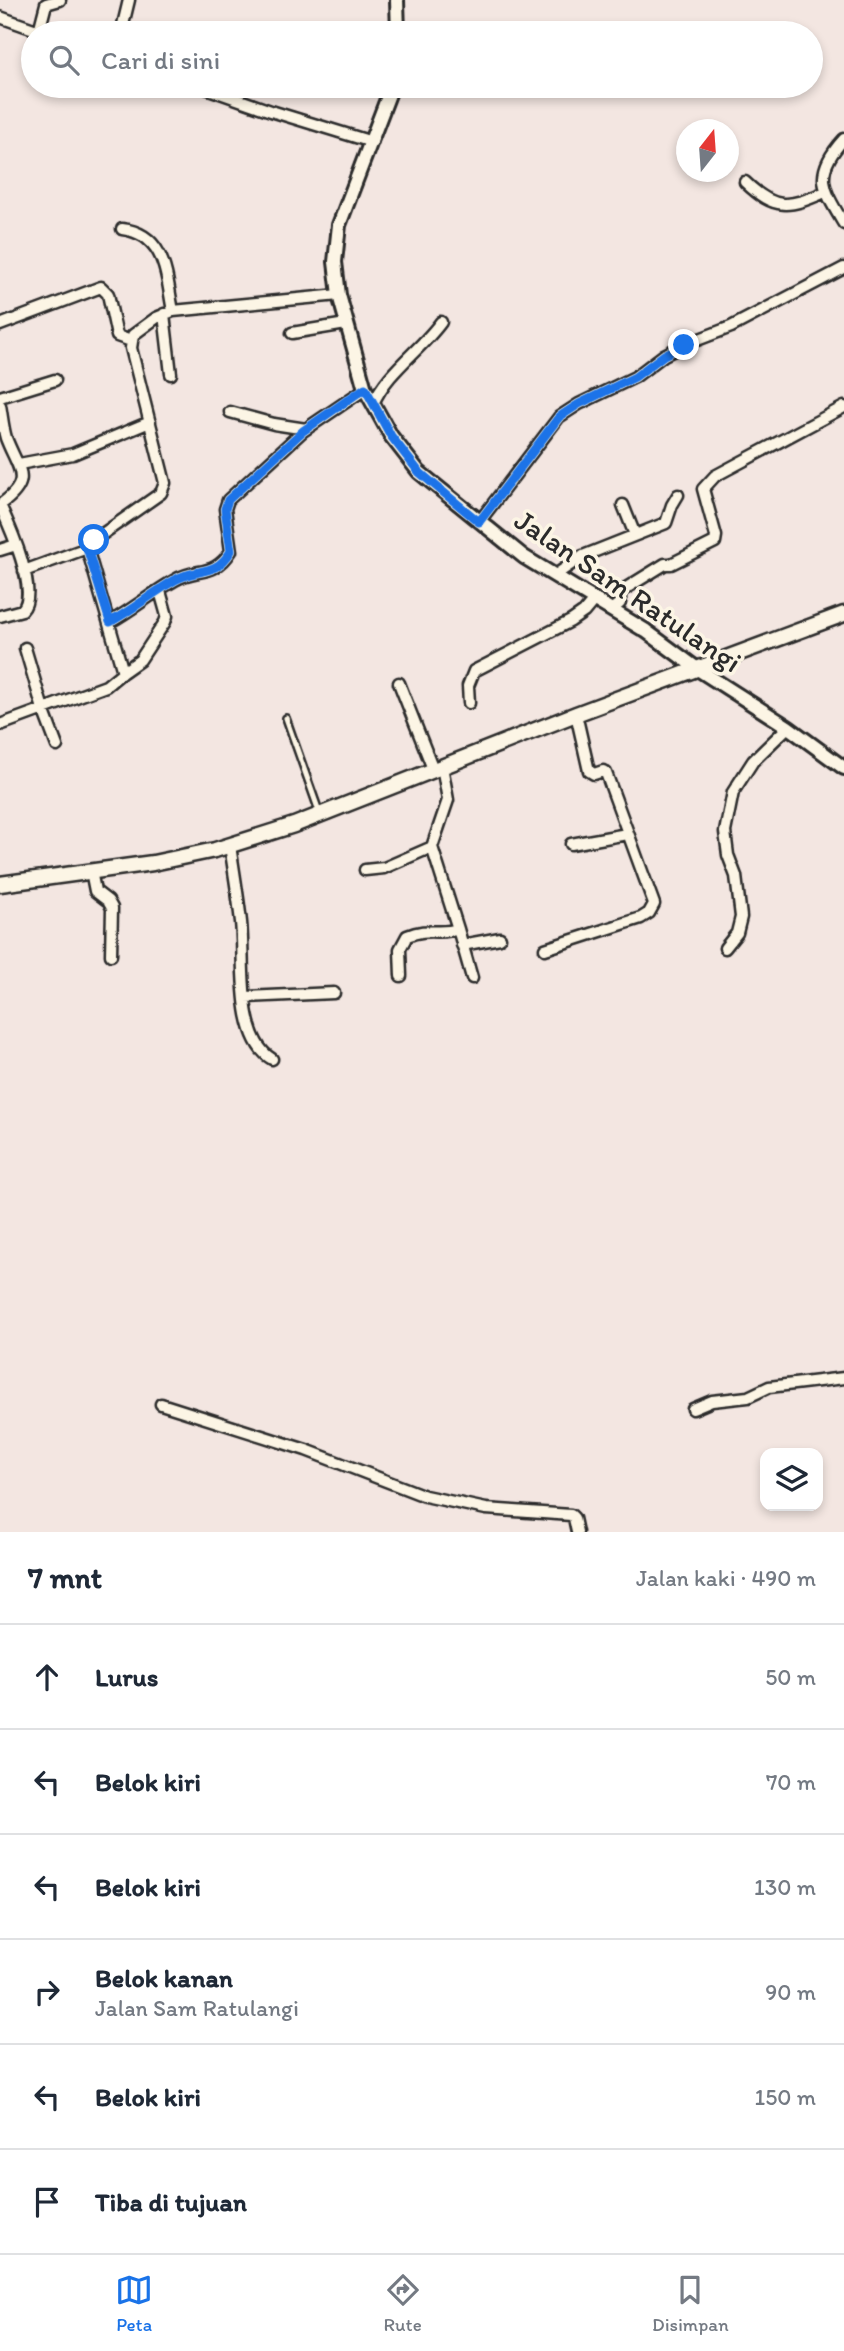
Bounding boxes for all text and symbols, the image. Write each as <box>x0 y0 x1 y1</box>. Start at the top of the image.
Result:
search box <box>21 21 823 98</box>
icon: search <box>45 41 83 79</box>
text: Cari di sini <box>101 44 220 76</box>
north arrow <box>676 119 739 182</box>
route end <box>668 329 699 360</box>
street label: Jalan Sam Ratulangi <box>508 501 749 680</box>
route start <box>78 524 109 555</box>
map controls <box>760 1448 823 1511</box>
button: layers <box>760 1448 823 1511</box>
text: 7 mnt <box>28 1559 102 1596</box>
text: Jalan kaki · 490 m <box>636 1564 816 1592</box>
icon: ahead <box>28 1658 66 1696</box>
text: Lurus <box>95 1661 158 1693</box>
text: 50 m <box>765 1663 816 1691</box>
icon: left <box>28 1763 66 1801</box>
text: Belok kiri <box>95 1766 201 1798</box>
text: 70 m <box>766 1768 816 1796</box>
icon: left <box>28 1868 66 1906</box>
text: Belok kiri <box>95 1871 201 1903</box>
text: 130 m <box>754 1873 816 1901</box>
text: Belok kanan <box>95 1962 233 1994</box>
icon: right <box>28 1973 66 2011</box>
text: 90 m <box>765 1978 816 2006</box>
text: Jalan Sam Ratulangi <box>95 1994 299 2022</box>
icon: left <box>28 2078 66 2116</box>
text: Belok kiri <box>95 2081 201 2113</box>
text: 150 m <box>755 2083 816 2111</box>
icon: arrive <box>28 2183 66 2221</box>
text: Tiba di tujuan <box>95 2186 247 2218</box>
tab: Peta <box>115 2271 153 2336</box>
tab: Rute <box>384 2271 422 2336</box>
tab: Disimpan <box>652 2271 729 2336</box>

